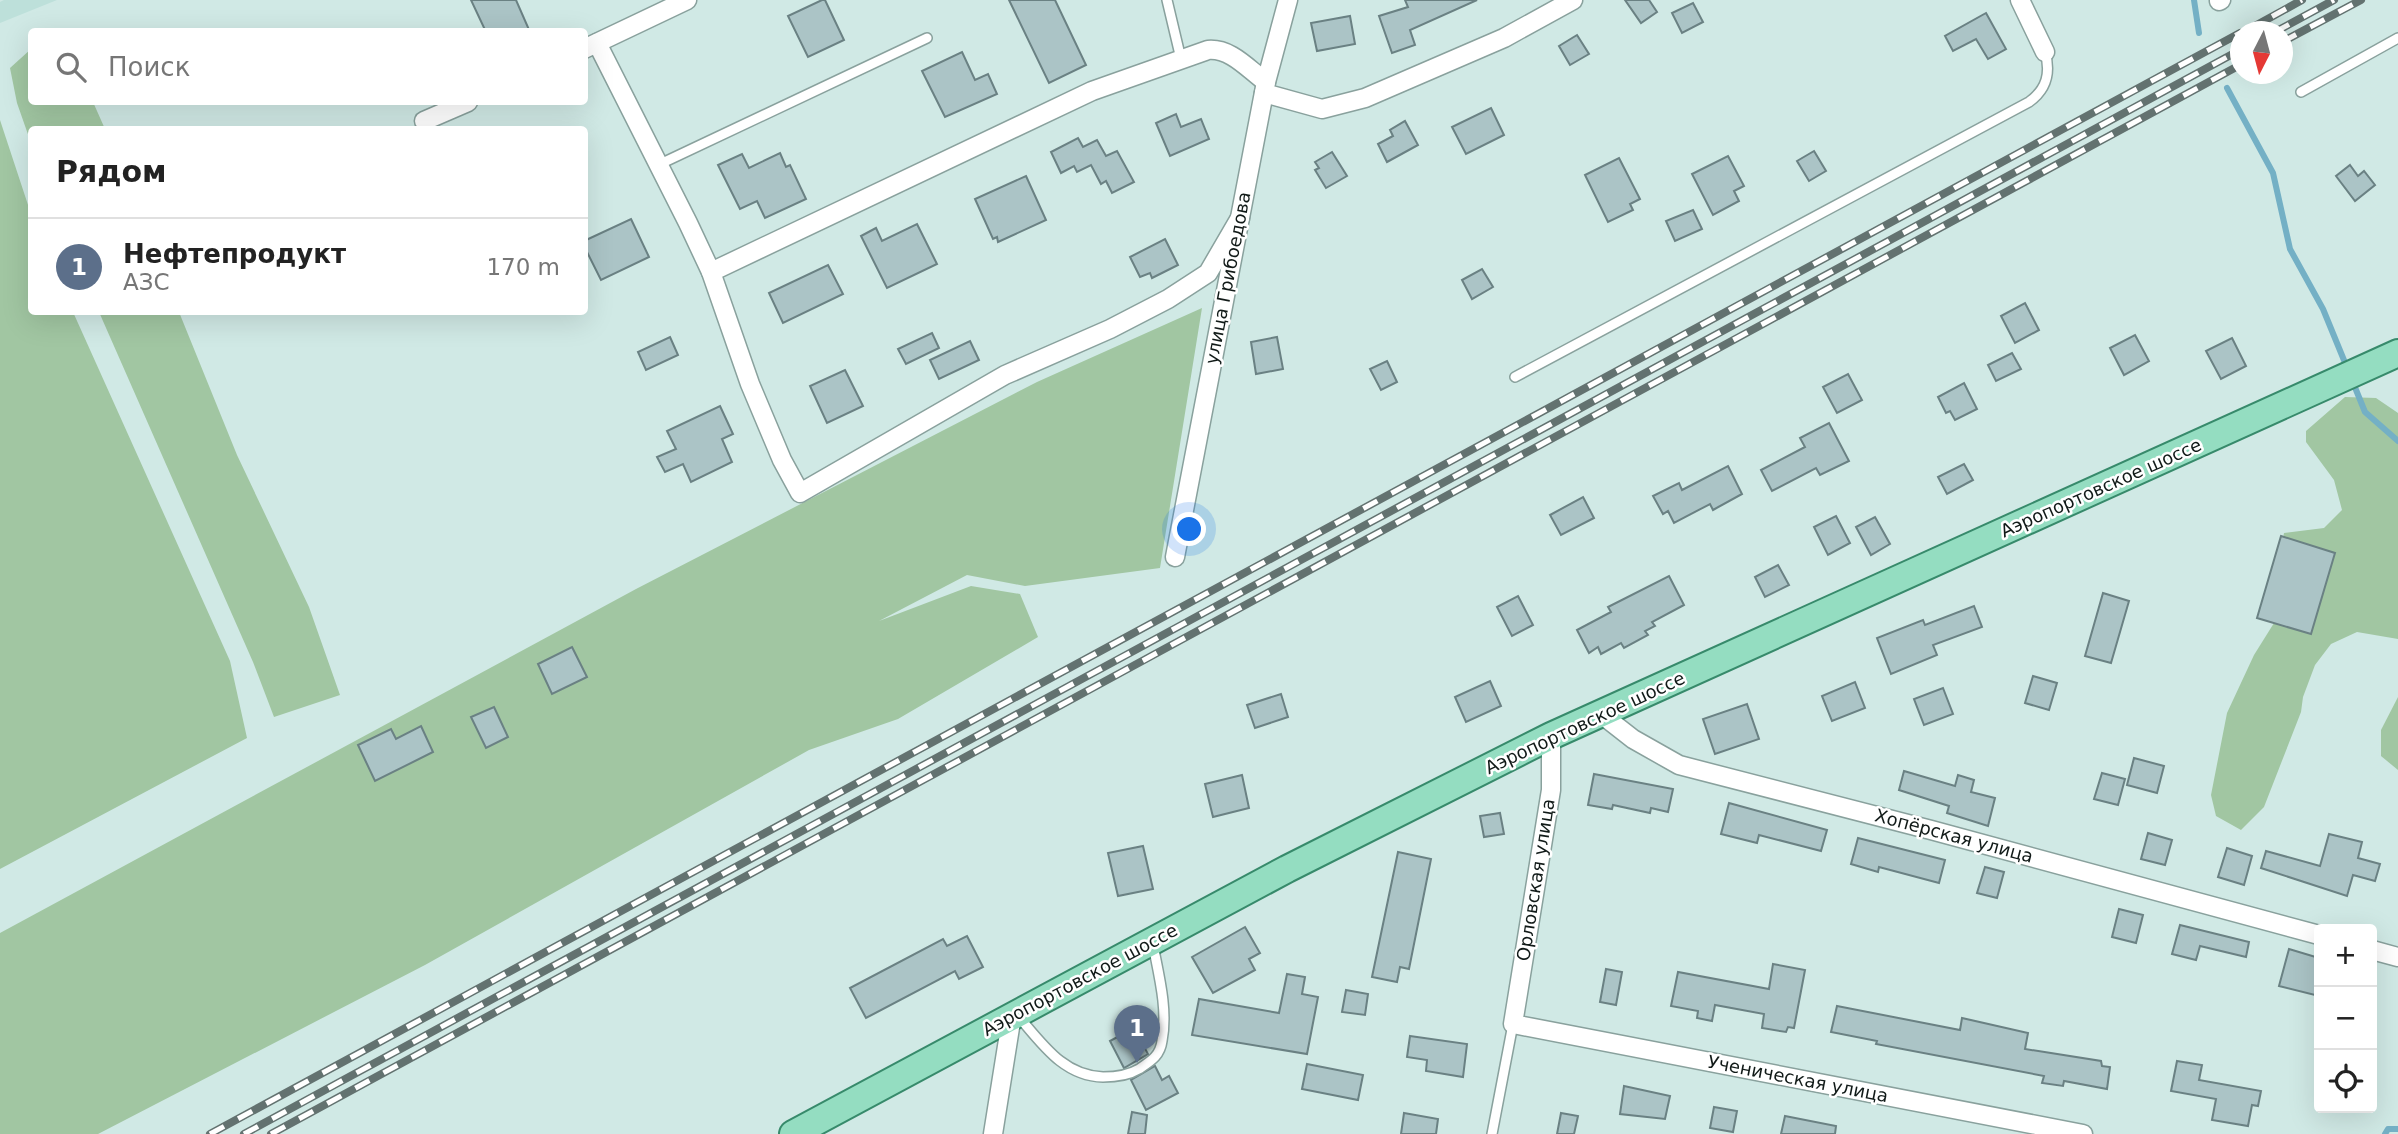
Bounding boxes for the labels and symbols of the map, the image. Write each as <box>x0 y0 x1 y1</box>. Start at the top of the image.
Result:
north arrow <box>2230 21 2293 84</box>
street label: улица Грибоедова <box>1200 190 1255 366</box>
street label: Аэропортовское шоссе <box>1997 434 2205 541</box>
your location <box>1172 512 1206 546</box>
street label: Аэропортовское шоссе <box>1482 667 1688 778</box>
street label: Орловская улица <box>1512 797 1559 963</box>
street label: Хопёрская улица <box>1873 804 2036 867</box>
street label: Аэропортовское шоссе <box>979 919 1181 1040</box>
pin: 1 <box>1114 1005 1160 1063</box>
street label: Ученическая улица <box>1706 1051 1890 1106</box>

